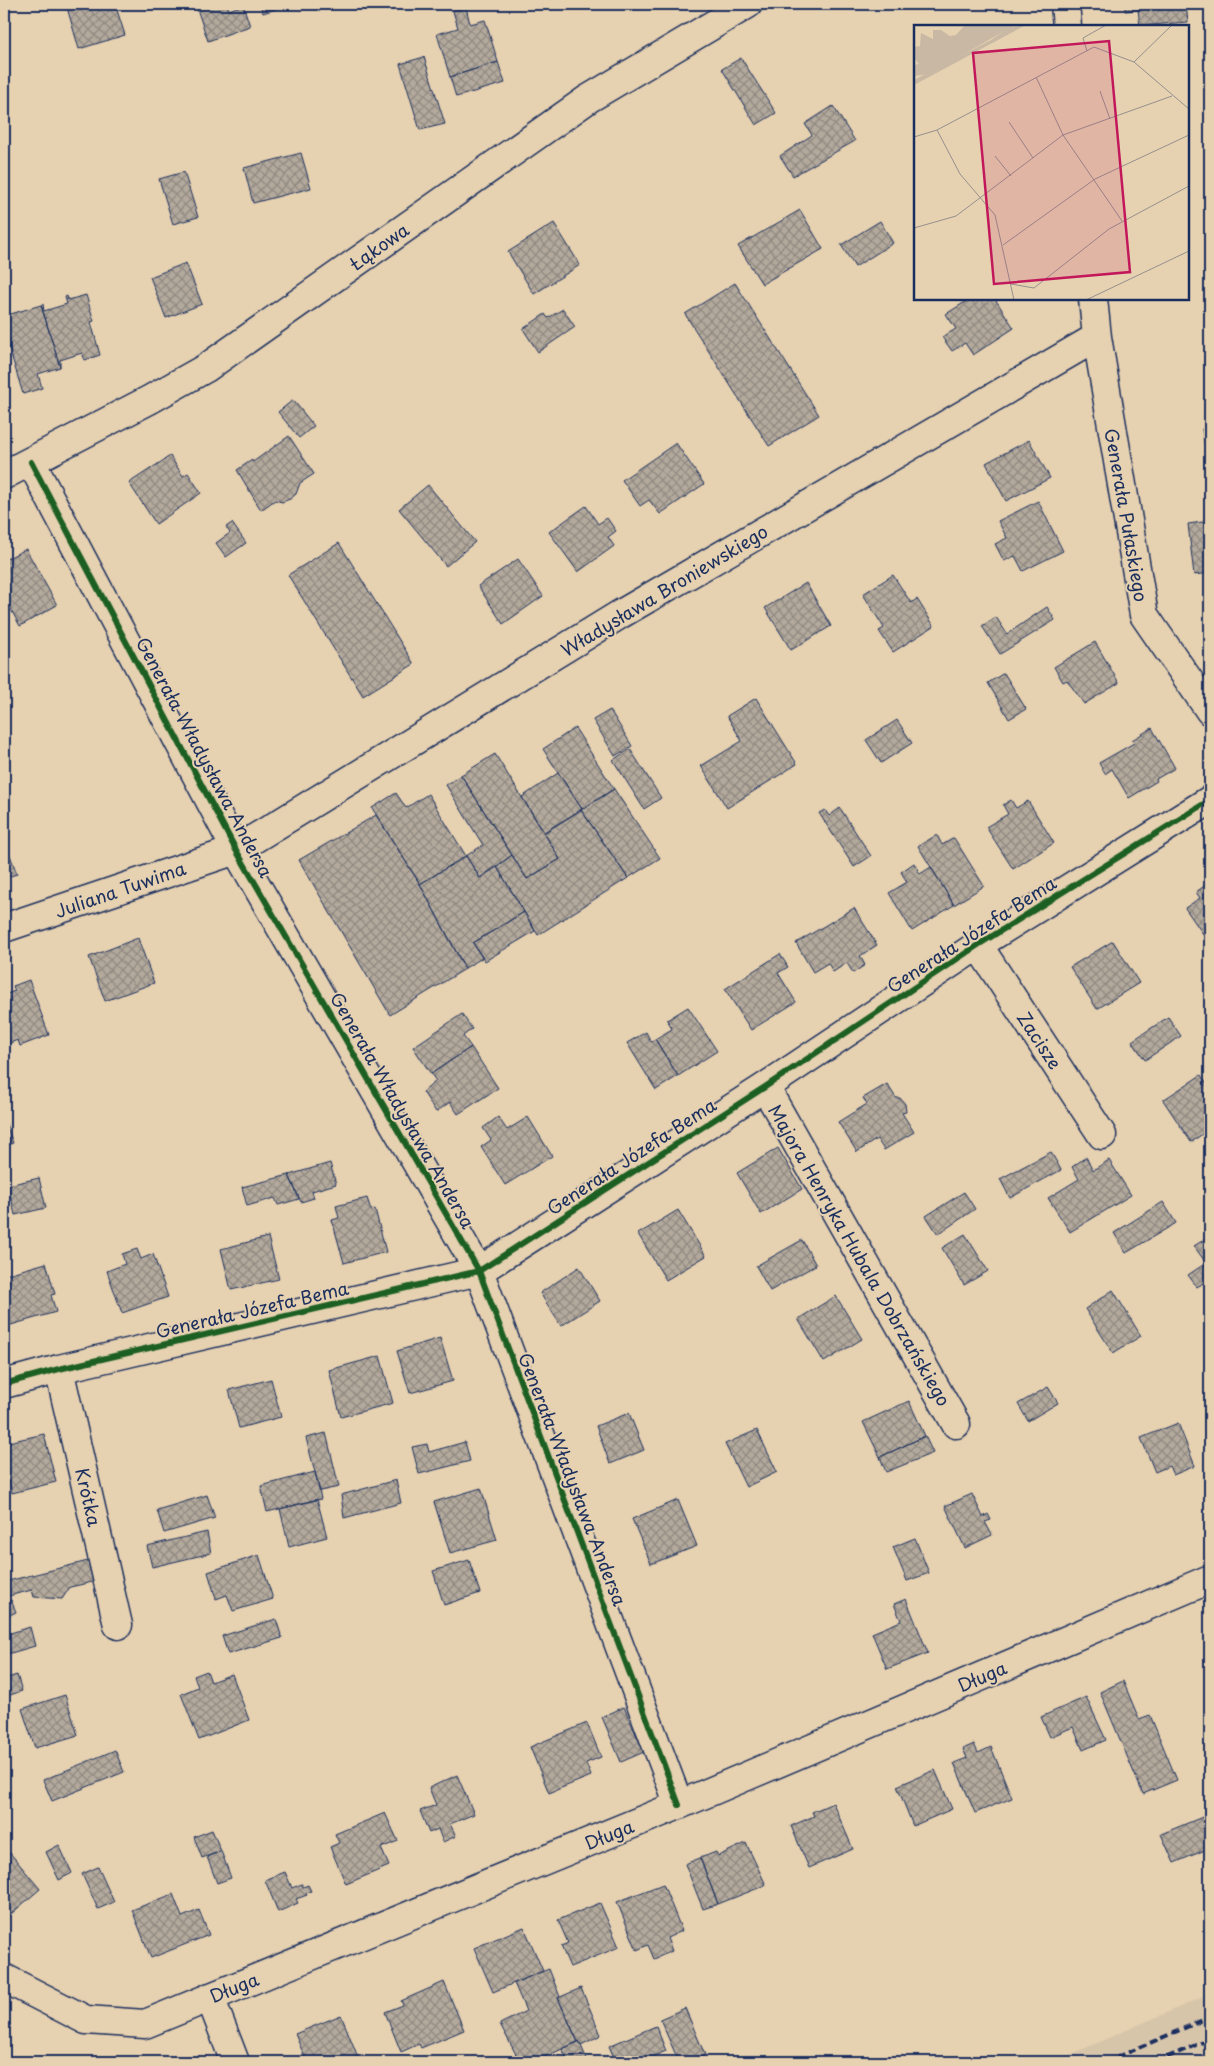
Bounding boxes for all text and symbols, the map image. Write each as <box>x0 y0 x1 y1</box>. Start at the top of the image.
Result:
inset map <box>914 25 1189 300</box>
street label: Łąkowa <box>343 215 415 277</box>
street label: Generała Pułaskiego <box>1098 426 1156 604</box>
street label: Władysława Broniewskiego <box>555 517 773 663</box>
street label: Generała Władysława Andersa <box>130 632 280 883</box>
street label: Juliana Tuwima <box>51 854 190 924</box>
street label: Generała Józefa Bema <box>881 869 1062 999</box>
street label: Generała Władysława Andersa <box>324 987 482 1234</box>
street label: Zacisze <box>1011 1006 1069 1074</box>
street label: Generała Józefa Bema <box>541 1091 722 1221</box>
street label: Majora Henryka Hubala Dobrzańskiego <box>762 1099 958 1411</box>
street label: Generała Józefa Bema <box>153 1273 352 1344</box>
street label: Generała Władysława Andersa <box>512 1349 634 1610</box>
street label: Krótka <box>69 1465 109 1530</box>
street label: Długa <box>953 1653 1011 1698</box>
street label: Długa <box>580 1812 638 1856</box>
street label: Długa <box>205 1965 263 2009</box>

